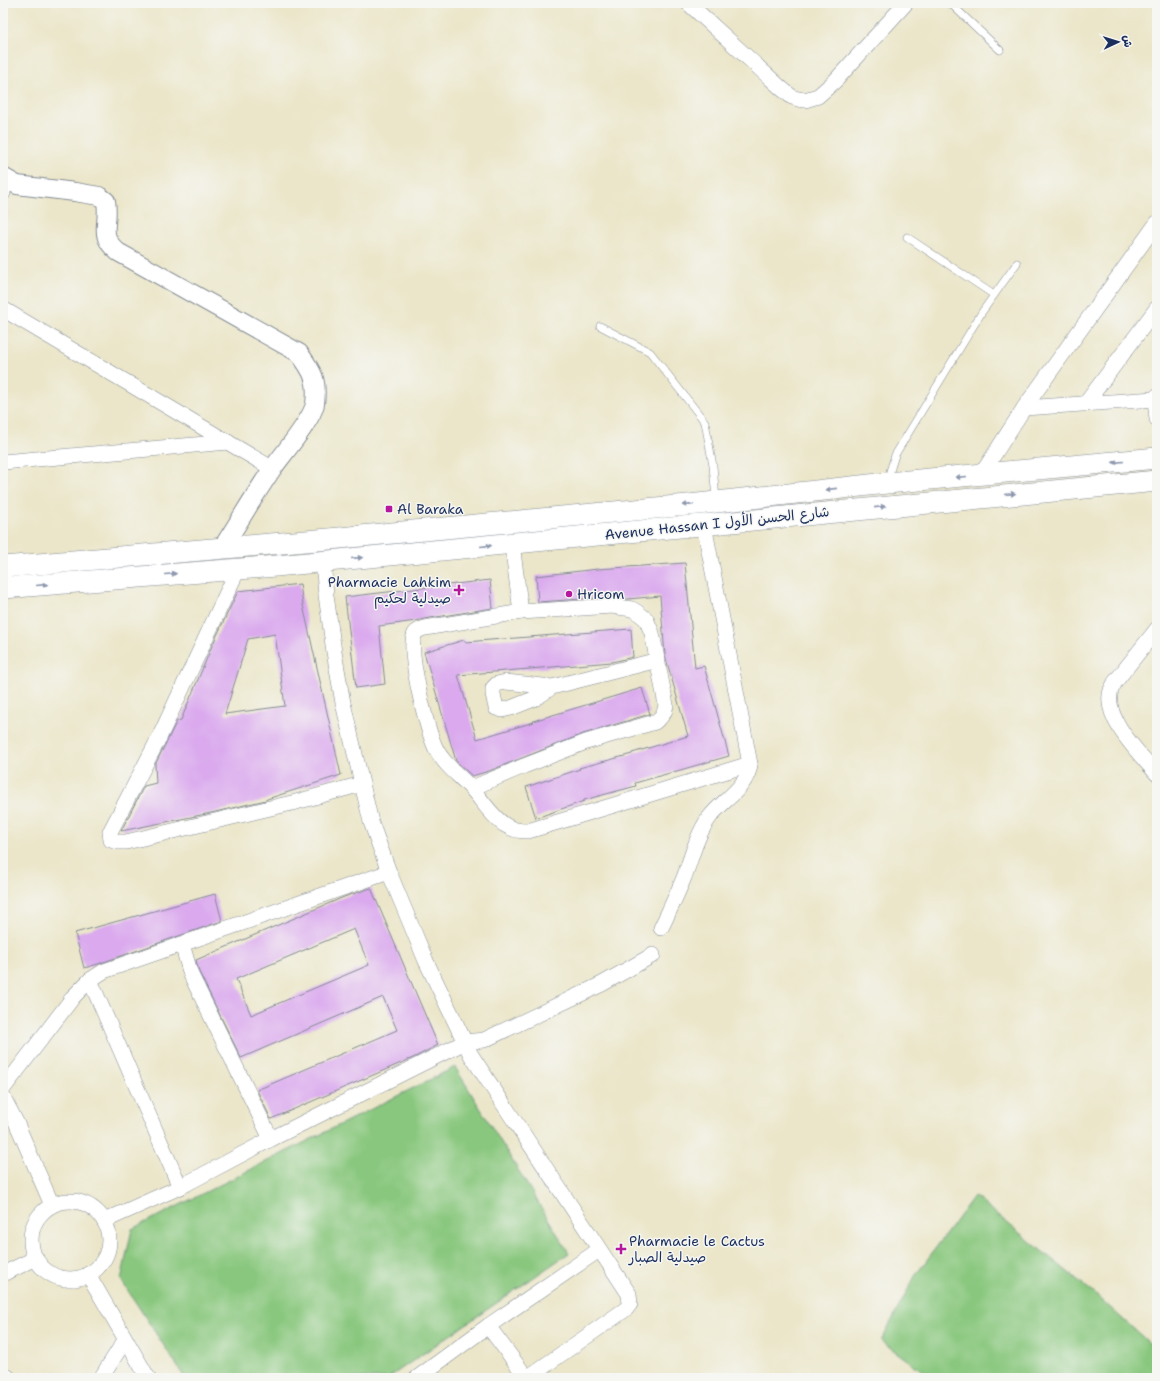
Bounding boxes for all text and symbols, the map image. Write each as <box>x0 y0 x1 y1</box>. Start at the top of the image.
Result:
north arrow <box>1098 22 1138 62</box>
text: ش <box>1120 35 1135 48</box>
one-way arrow <box>1112 459 1124 465</box>
one-way arrow <box>955 473 967 480</box>
one-way arrow <box>825 486 837 492</box>
one-way arrow <box>1004 491 1016 498</box>
place label: Al Baraka <box>397 500 464 518</box>
one-way arrow <box>682 501 694 508</box>
street label: Avenue Hassan I شارع الحسن الأول <box>604 502 830 545</box>
marker: Al Baraka <box>384 504 394 514</box>
one-way arrow <box>874 504 886 510</box>
one-way arrow <box>480 543 492 549</box>
one-way arrow <box>351 555 363 561</box>
one-way arrow <box>165 571 177 578</box>
place label: Pharmacie Lahkim صيدلية لحكيم <box>328 573 451 609</box>
one-way arrow <box>36 582 48 588</box>
marker: Pharmacie Lahkim صيدلية لحكيم <box>454 585 464 595</box>
place label: Hricom <box>577 585 624 603</box>
marker: Hricom <box>564 589 574 599</box>
place label: Pharmacie le Cactus صيدلية الصبار <box>628 1232 765 1266</box>
marker: Pharmacie le Cactus صيدلية الصبار <box>616 1244 626 1254</box>

